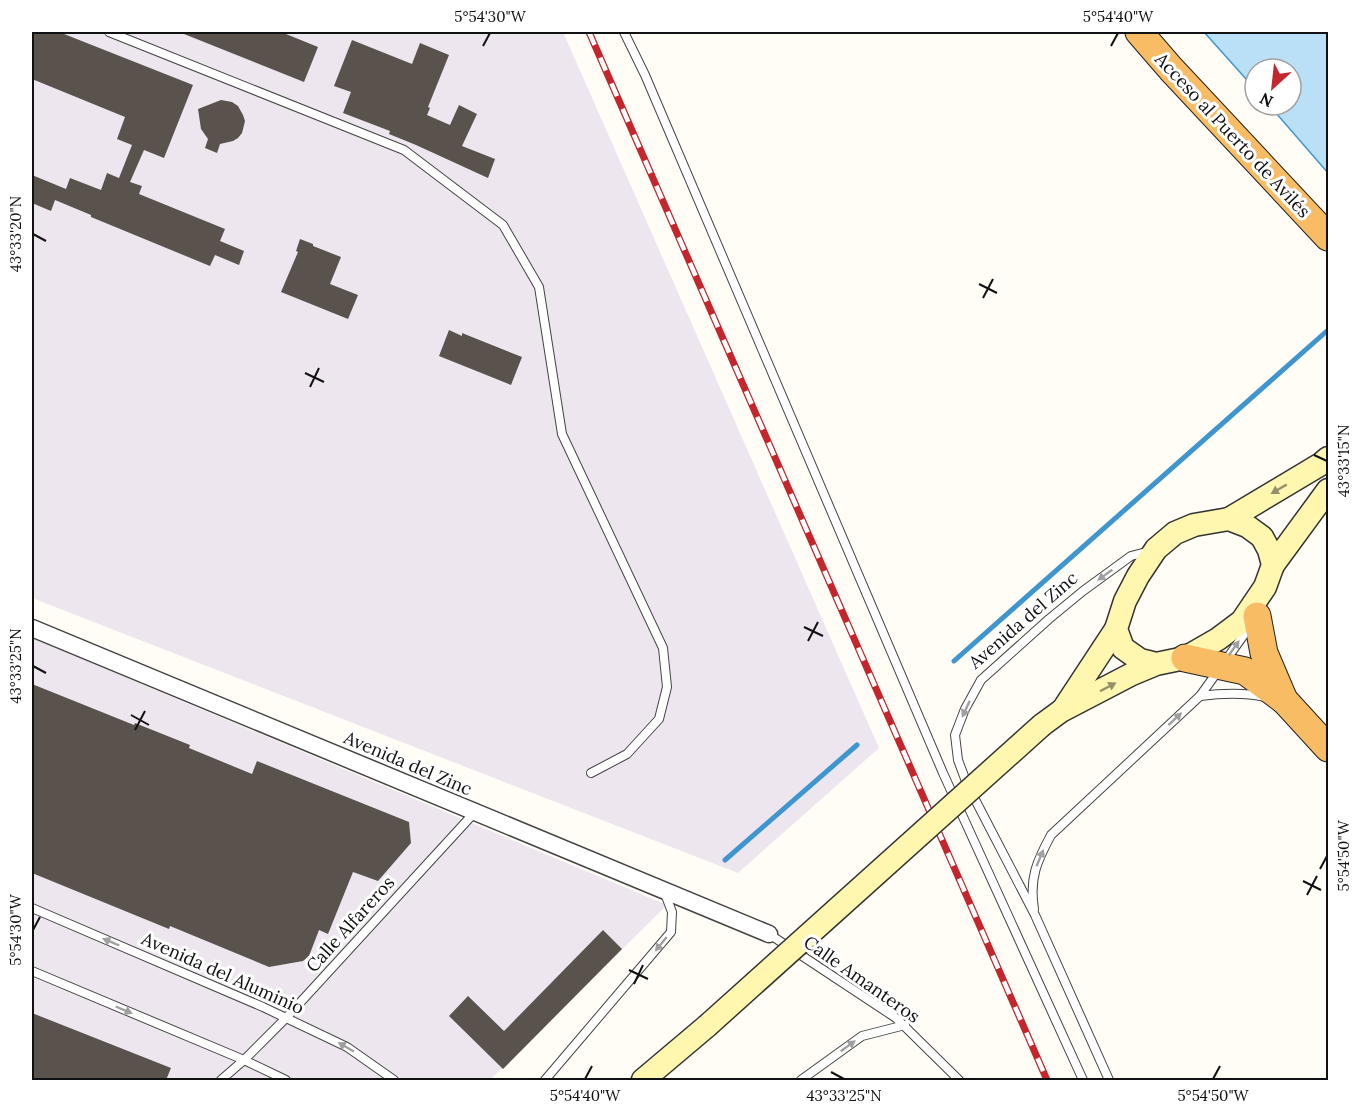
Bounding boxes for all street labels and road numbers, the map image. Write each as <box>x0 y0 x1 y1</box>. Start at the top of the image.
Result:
street label: Acceso al Puerto de Avilés <box>1150 47 1316 222</box>
street label: Avenida del Zinc <box>963 566 1082 674</box>
street label: Avenida del Zinc <box>340 725 476 800</box>
street label: Calle Alfareros <box>301 871 399 977</box>
street label: Avenida del Aluminio <box>137 926 308 1019</box>
street label: Calle Amanteros <box>799 930 925 1028</box>

